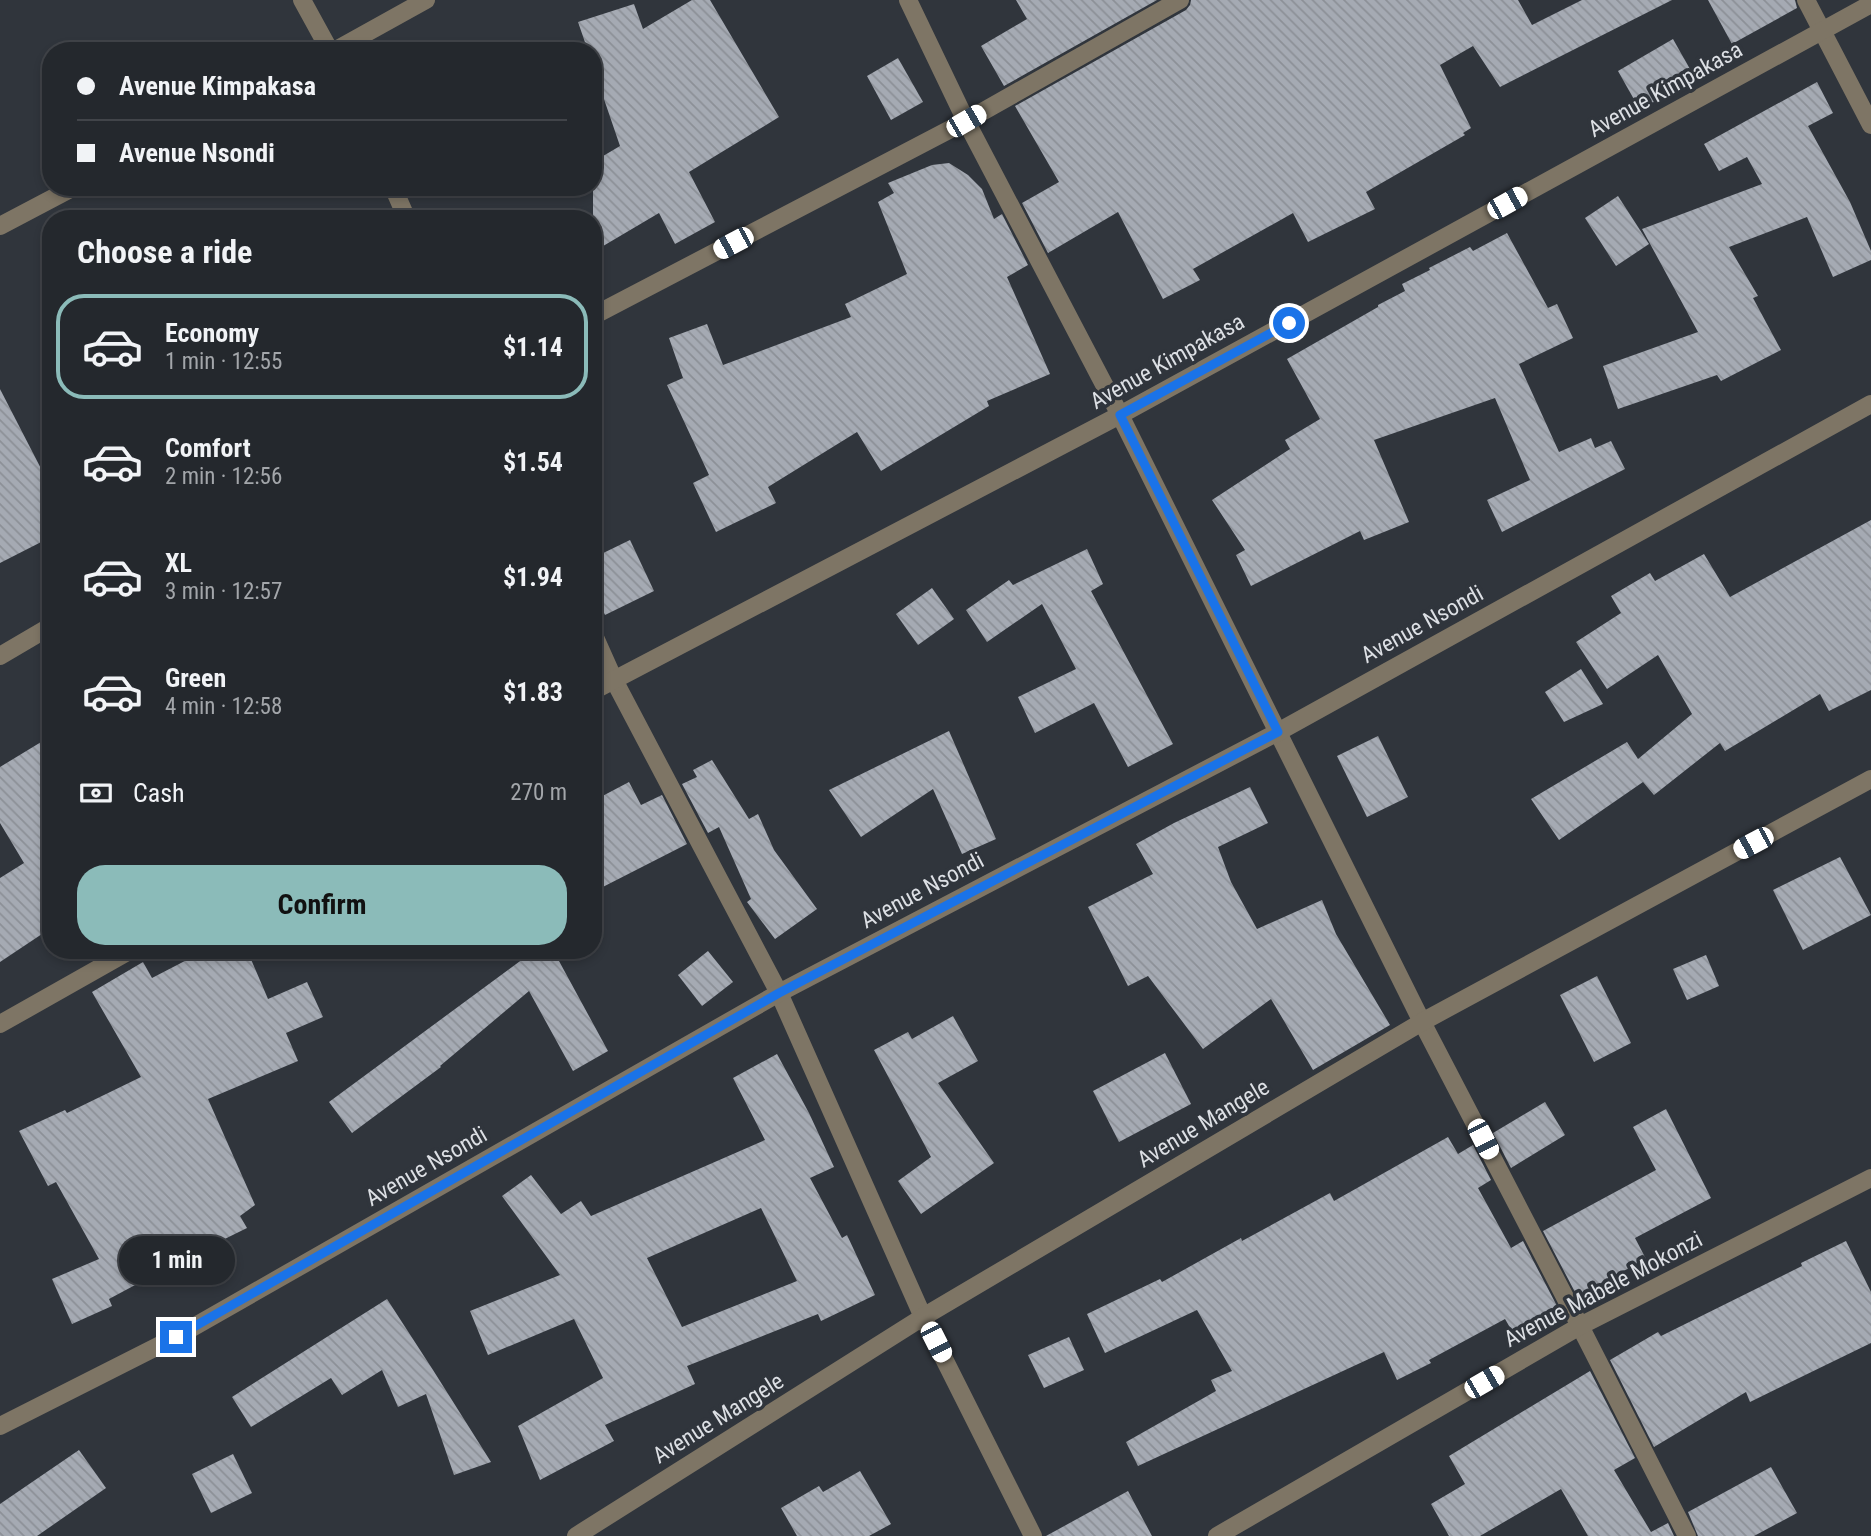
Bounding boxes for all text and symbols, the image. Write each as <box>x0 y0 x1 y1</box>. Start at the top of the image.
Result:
street label: Avenue Kimpakasa <box>1584 36 1747 143</box>
text: Avenue Kimpakasa <box>119 71 316 101</box>
car <box>943 101 990 141</box>
text: Avenue Nsondi <box>119 138 275 168</box>
car <box>1484 184 1531 222</box>
car <box>710 224 757 262</box>
text: Choose a ride <box>77 233 252 271</box>
route start <box>1273 307 1305 339</box>
street label: Avenue Kimpakasa <box>1086 308 1249 415</box>
icon: car <box>81 315 144 378</box>
text: Economy <box>165 318 259 348</box>
text: $1.14 <box>503 332 563 362</box>
text: 1 min · 12:55 <box>165 348 282 375</box>
icon: car <box>81 430 144 493</box>
text: Comfort <box>165 433 251 463</box>
text: $1.54 <box>503 447 563 477</box>
text: 2 min · 12:56 <box>165 463 282 490</box>
icon: car <box>81 545 144 608</box>
text: XL <box>165 548 192 578</box>
text: $1.94 <box>503 562 563 592</box>
text: 3 min · 12:57 <box>165 578 282 605</box>
street label: Avenue Nsondi <box>1356 580 1488 669</box>
icon: car <box>81 660 144 723</box>
text: Green <box>165 663 226 693</box>
text: $1.83 <box>503 677 563 707</box>
text: 4 min · 12:58 <box>165 693 282 720</box>
icon: cash <box>77 774 115 812</box>
text: Cash <box>133 778 185 808</box>
text: 270 m <box>510 779 567 806</box>
car <box>1730 824 1777 862</box>
street label: Avenue Nsondi <box>856 847 988 934</box>
button: Confirm <box>77 865 567 945</box>
street label: Avenue Mangele <box>1132 1073 1274 1173</box>
car <box>1465 1116 1502 1162</box>
street label: Avenue Nsondi <box>361 1121 492 1212</box>
street label: Avenue Mabele Mokonzi <box>1499 1226 1707 1353</box>
callout: 1 min <box>118 1236 234 1284</box>
text: 1 min <box>151 1247 203 1274</box>
car <box>918 1319 955 1365</box>
route end <box>160 1321 192 1353</box>
car <box>1461 1362 1508 1402</box>
street label: Avenue Mangele <box>648 1367 789 1469</box>

